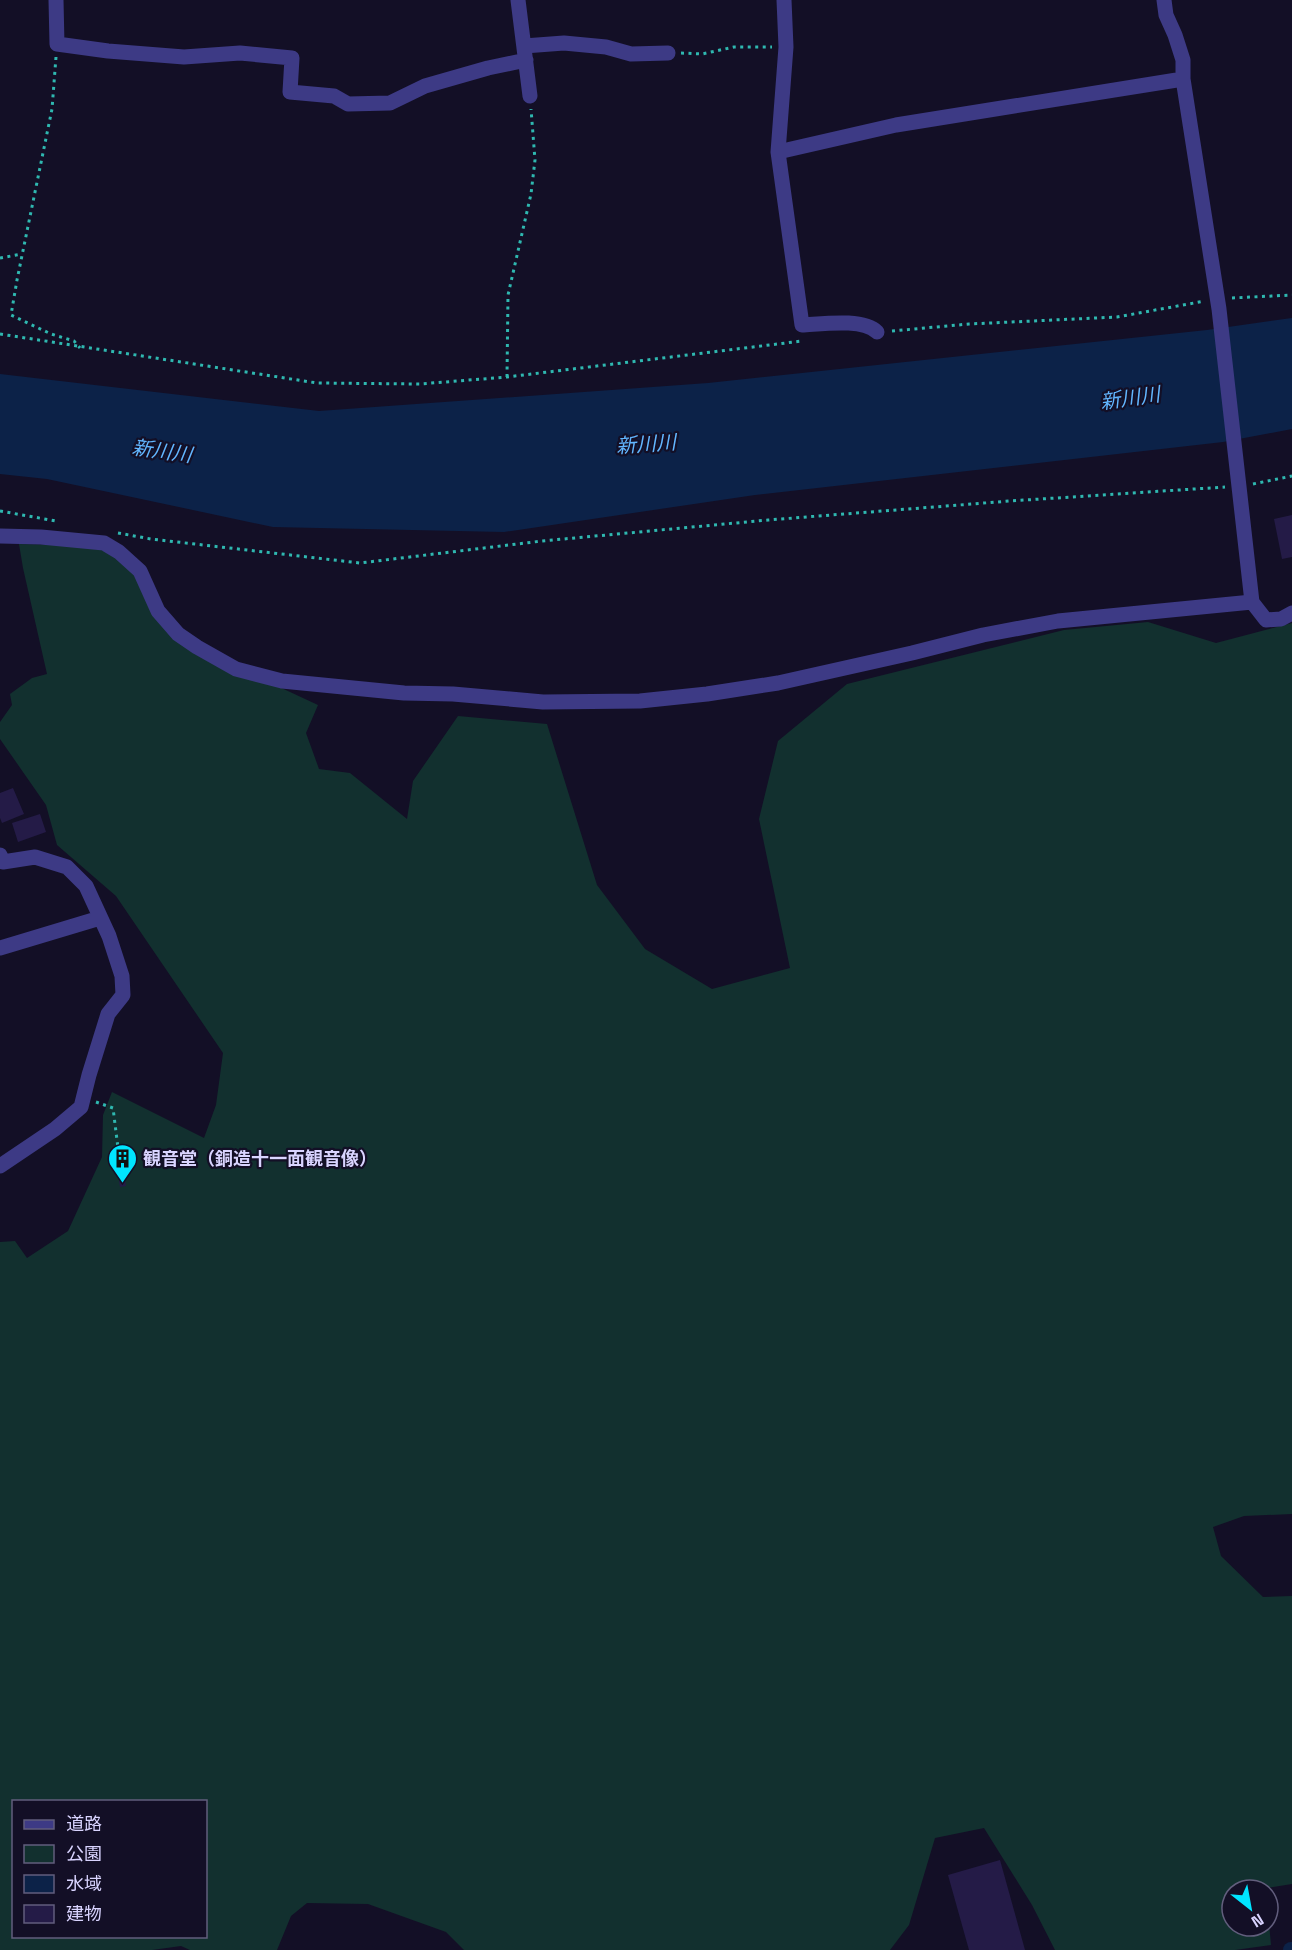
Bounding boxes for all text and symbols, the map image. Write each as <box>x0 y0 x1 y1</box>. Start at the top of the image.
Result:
water label: 新川川 <box>1098 381 1163 415</box>
water label: 新川川 <box>615 429 679 459</box>
water label: 新川川 <box>130 434 195 468</box>
building icon: 観音堂（銅造十一面観音像） <box>106 1142 138 1184</box>
place label: 観音堂（銅造十一面観音像） <box>143 1147 377 1170</box>
legend <box>12 1800 207 1938</box>
text: 道路 <box>66 1812 102 1835</box>
text: 公園 <box>66 1842 102 1865</box>
text: 水域 <box>66 1872 102 1895</box>
north arrow <box>1220 1878 1280 1938</box>
text: 建物 <box>66 1902 102 1925</box>
text: N <box>1247 1909 1267 1932</box>

